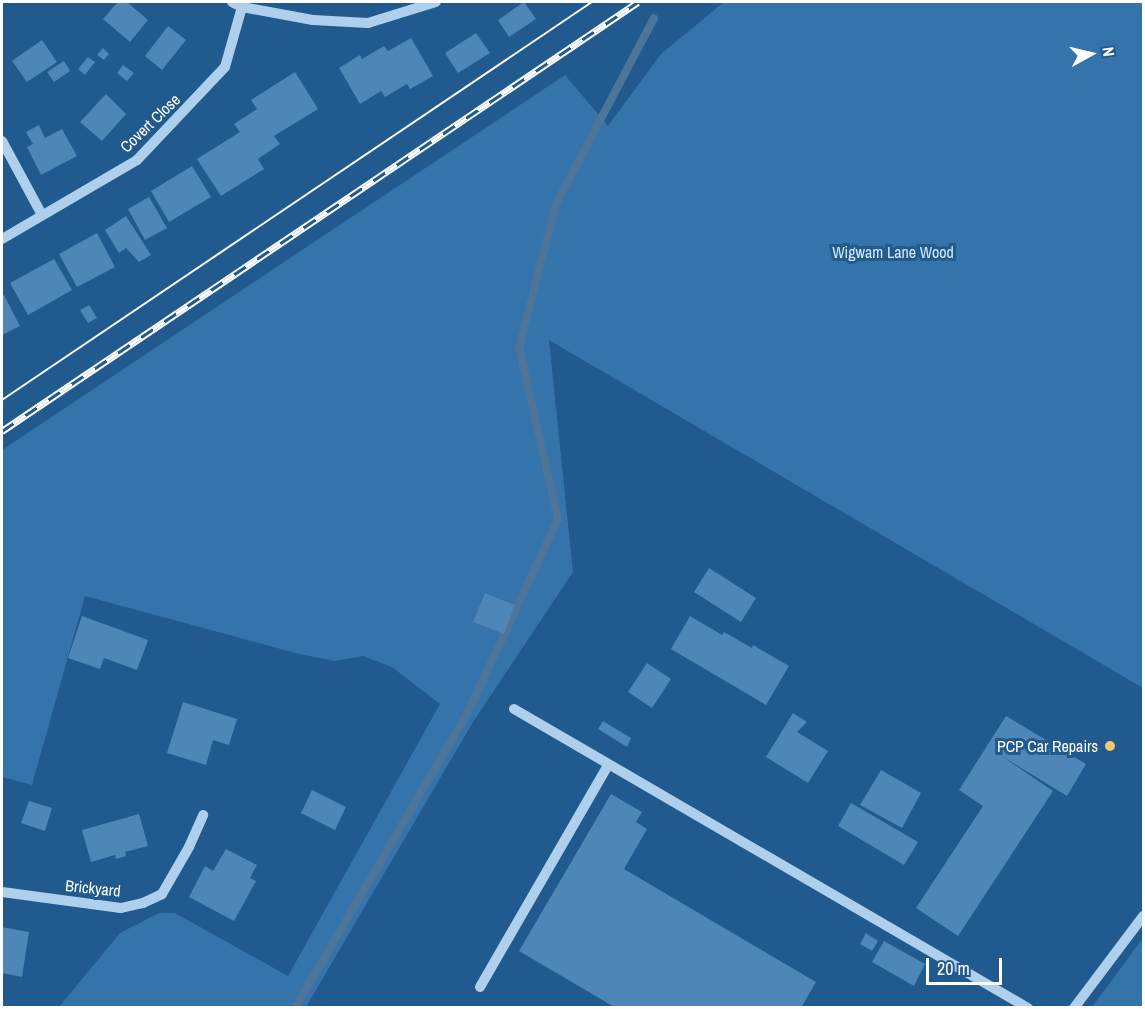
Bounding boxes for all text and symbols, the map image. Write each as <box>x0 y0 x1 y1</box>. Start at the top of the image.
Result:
north arrow <box>1061 24 1121 84</box>
text: N <box>1097 45 1120 58</box>
street label: Covert Close <box>116 90 184 156</box>
park label: Wigwam Lane Wood <box>832 242 954 262</box>
place label: PCP Car Repairs <box>997 736 1098 756</box>
marker: PCP Car Repairs <box>1103 739 1117 753</box>
street label: Brickyard <box>64 876 122 900</box>
scale bar <box>929 946 1006 984</box>
text: 20 m <box>937 956 970 981</box>

